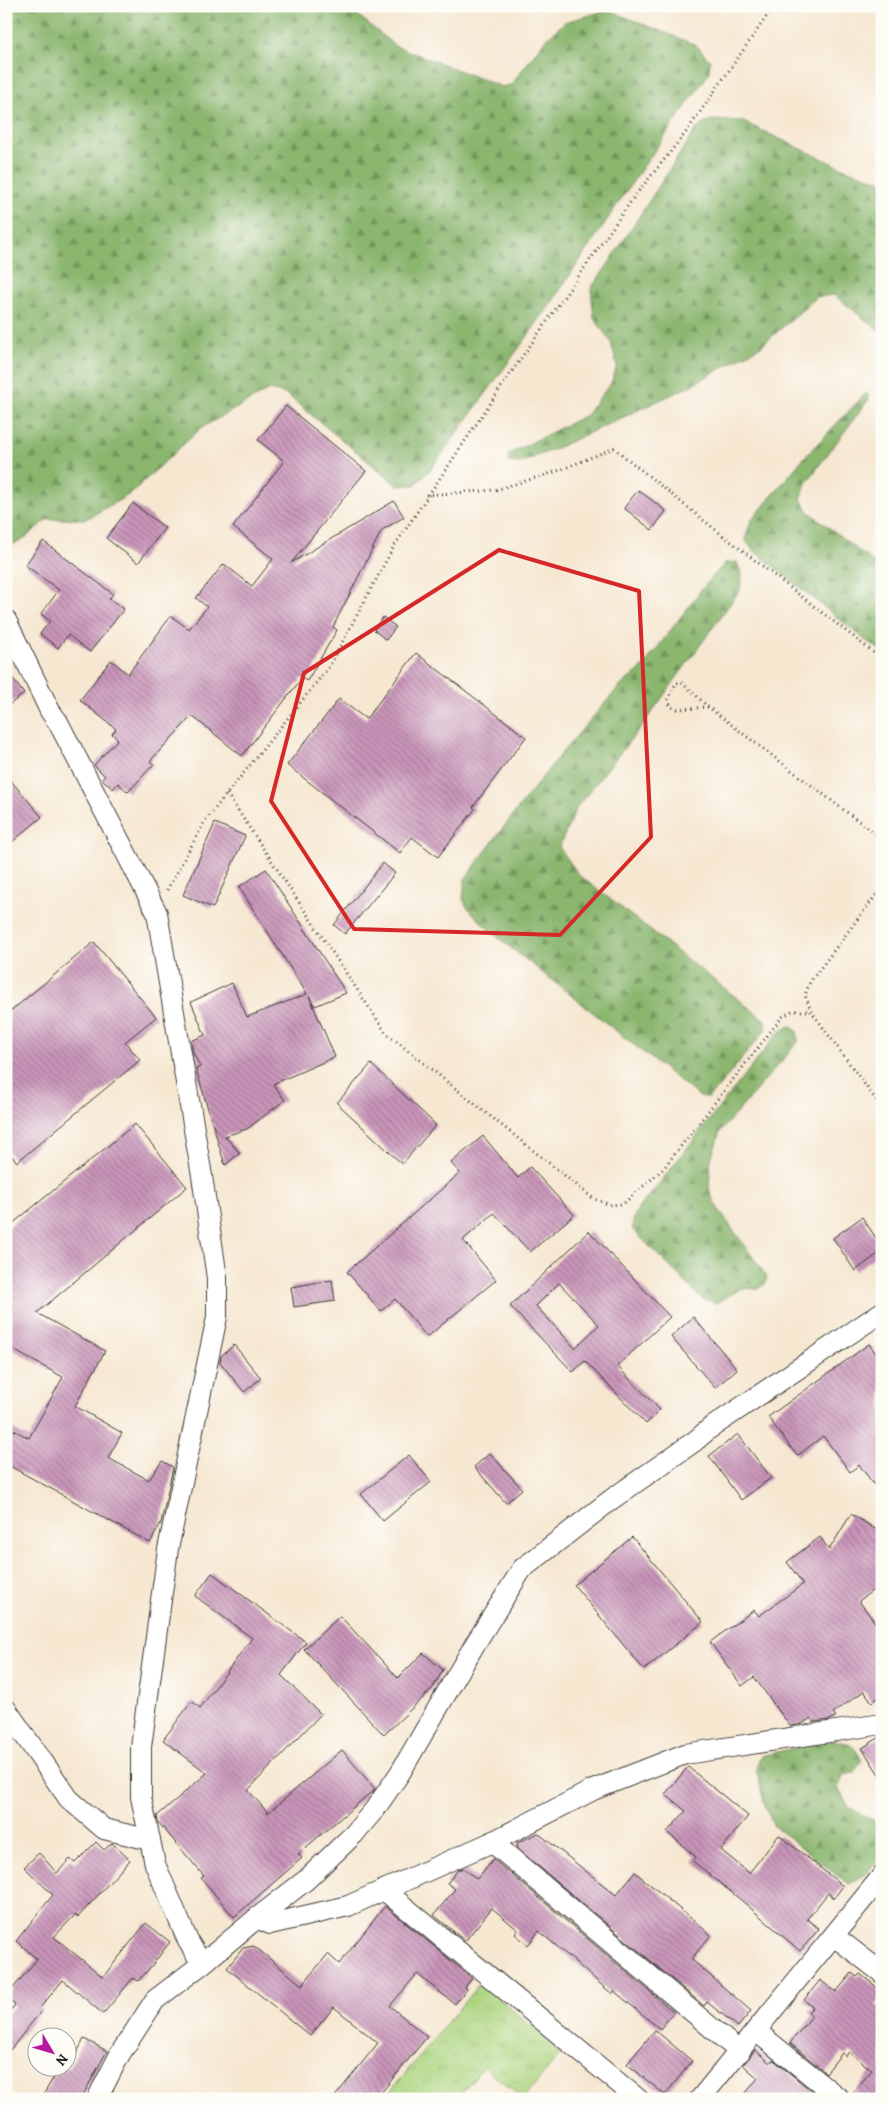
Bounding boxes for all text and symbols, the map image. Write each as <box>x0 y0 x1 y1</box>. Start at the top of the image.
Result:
north arrow <box>28 2028 78 2078</box>
text: N <box>51 2050 72 2070</box>

